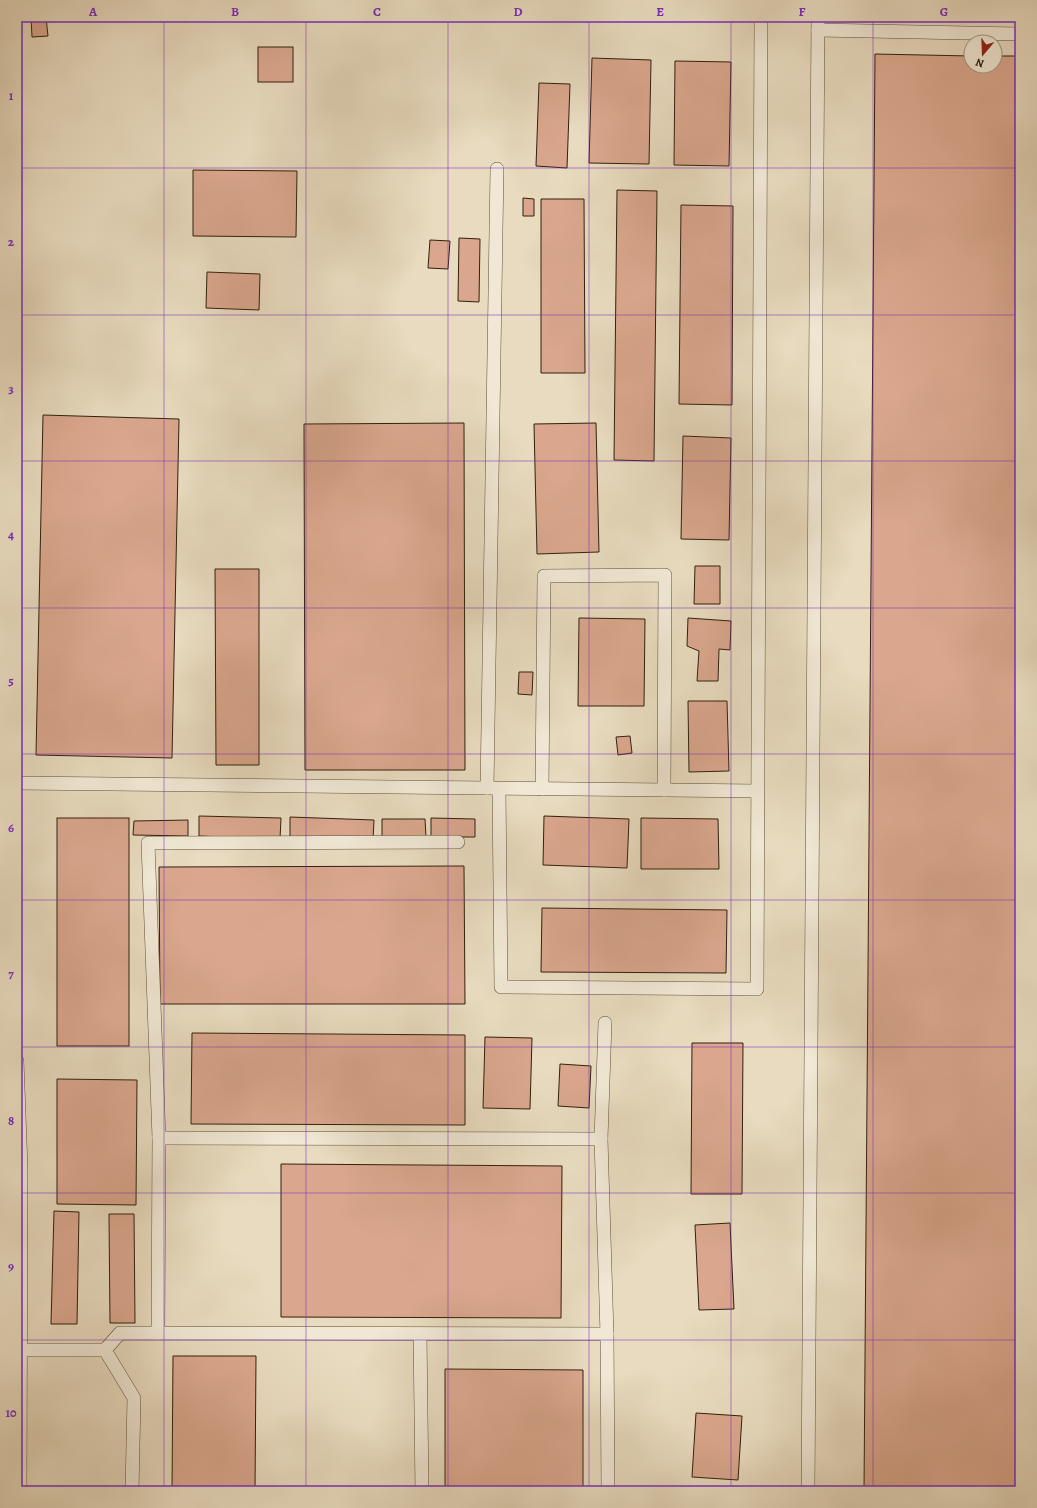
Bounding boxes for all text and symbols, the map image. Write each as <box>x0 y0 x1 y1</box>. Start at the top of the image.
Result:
text: A <box>88 3 98 20</box>
text: B <box>231 3 239 20</box>
text: C <box>373 3 381 20</box>
text: D <box>513 3 523 20</box>
text: E <box>656 3 664 20</box>
text: F <box>799 3 806 20</box>
text: G <box>940 3 948 20</box>
north arrow <box>963 34 1003 74</box>
text: N <box>974 55 986 71</box>
text: 1 <box>9 87 14 104</box>
text: 2 <box>8 233 15 250</box>
text: 3 <box>8 380 14 397</box>
text: 4 <box>8 526 14 543</box>
text: 5 <box>8 672 14 689</box>
text: 6 <box>8 819 14 836</box>
text: 7 <box>8 965 14 982</box>
text: 8 <box>8 1112 14 1129</box>
text: 9 <box>8 1258 14 1275</box>
text: 10 <box>5 1404 17 1421</box>

